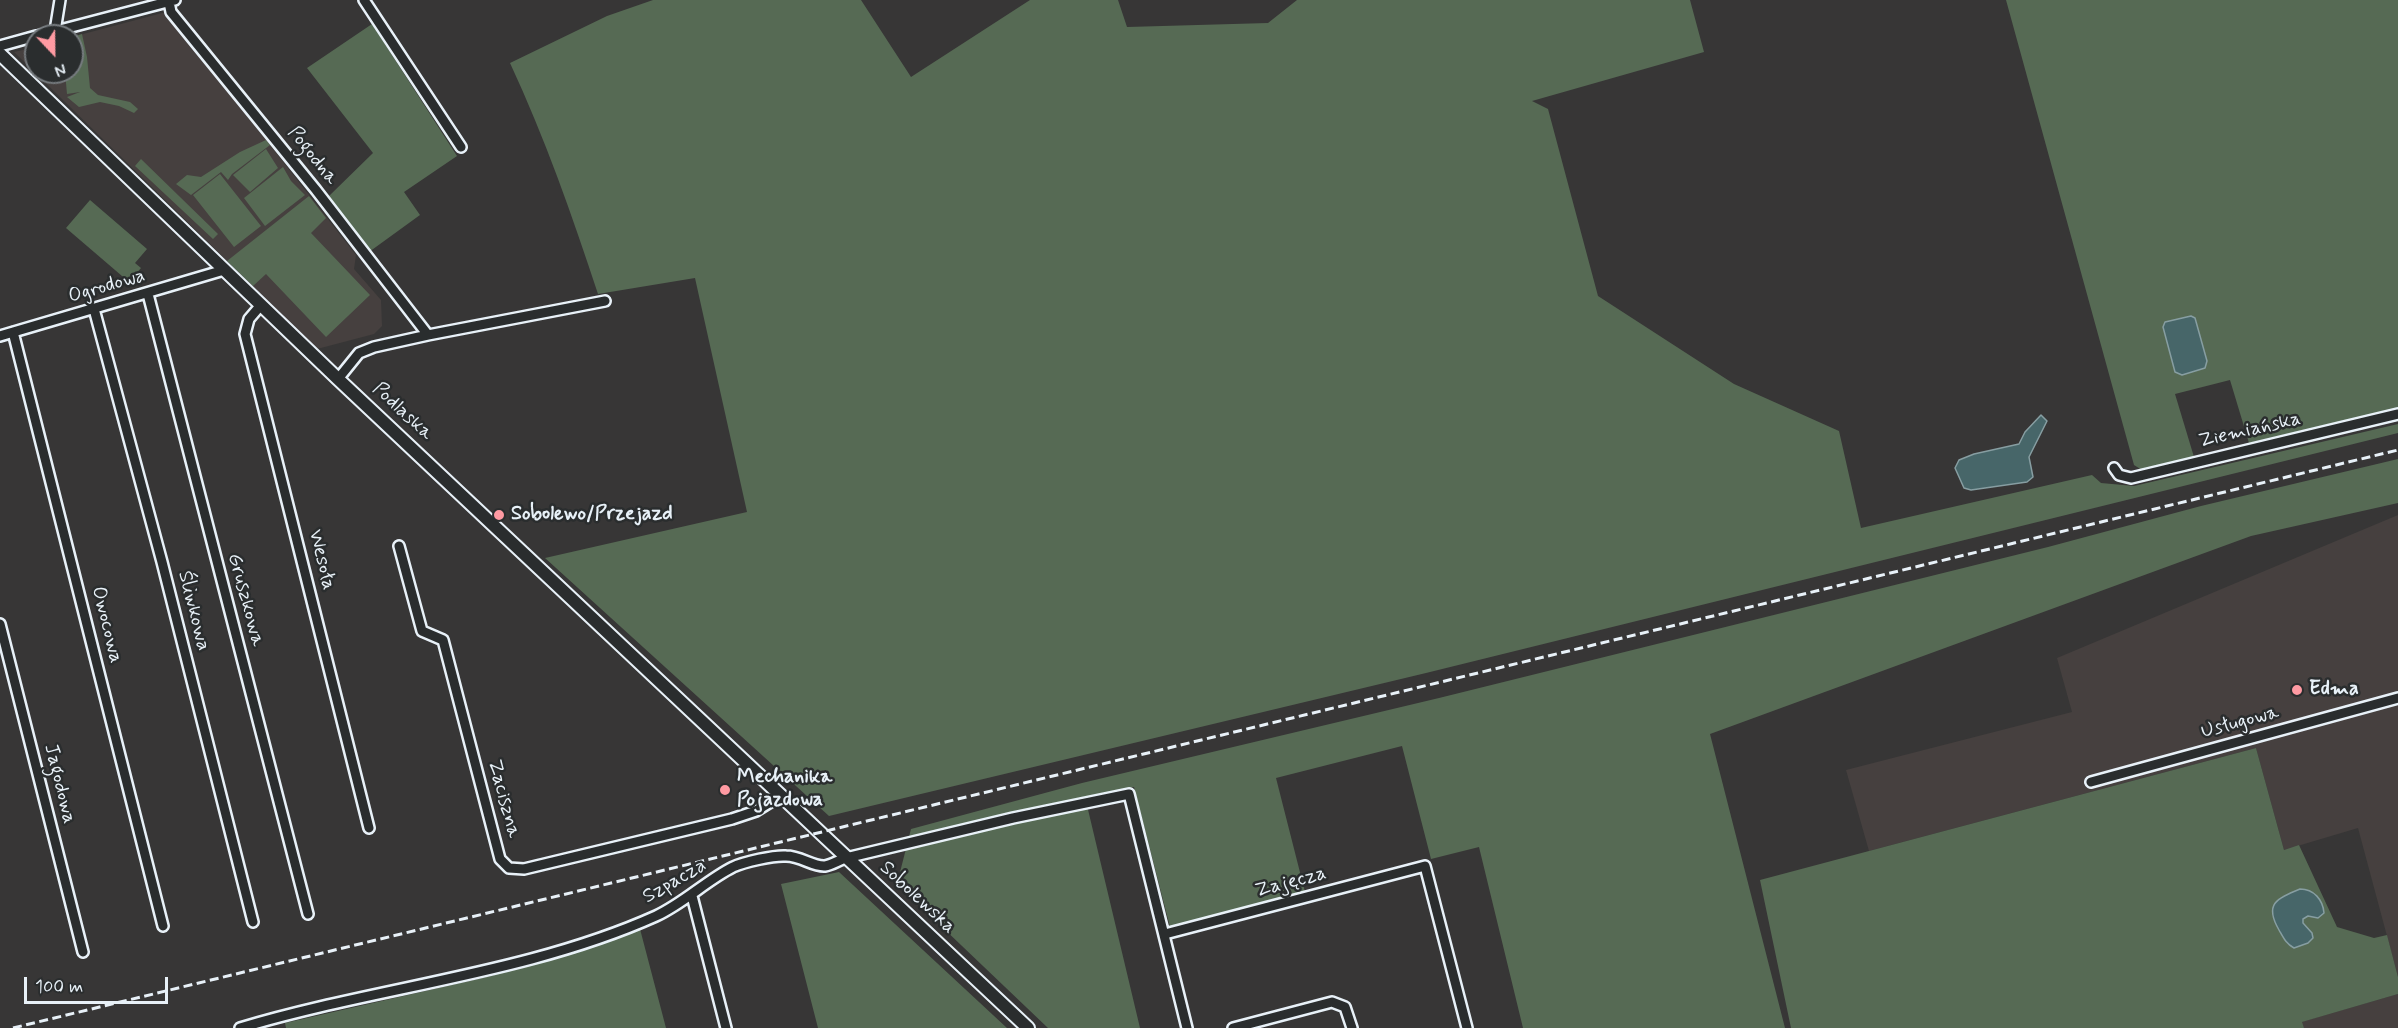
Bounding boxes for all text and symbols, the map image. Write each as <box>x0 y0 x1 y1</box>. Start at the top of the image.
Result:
north arrow <box>24 24 84 84</box>
text: N <box>51 58 69 81</box>
street label: Pogodna <box>281 122 343 190</box>
street label: Ogrodowa <box>66 265 148 309</box>
street label: Podlaska <box>367 378 437 446</box>
street label: Ziemiańska <box>2197 408 2303 454</box>
place label: Sobolewo/Przejazd <box>511 503 673 527</box>
marker: Sobolewo/Przejazd <box>492 508 506 522</box>
street label: Wesoła <box>302 527 340 593</box>
street label: Gruszkowa <box>221 551 269 649</box>
street label: Śliwkowa <box>171 569 215 653</box>
street label: Owocowa <box>85 584 127 666</box>
place label: Edma <box>2309 678 2359 702</box>
marker: Edma <box>2290 683 2304 697</box>
street label: Usługowa <box>2199 701 2281 745</box>
street label: Jagodowa <box>38 742 80 826</box>
street label: Zaciszna <box>481 757 525 841</box>
place label: Mechanika Pojazdowa <box>737 766 832 813</box>
marker: Mechanika Pojazdowa <box>718 783 732 797</box>
street label: Szpacza <box>639 854 711 910</box>
street label: Sobolewska <box>874 857 960 939</box>
street label: Zajęcza <box>1253 862 1329 904</box>
scale bar <box>27 965 171 1003</box>
text: 100 m <box>35 975 83 999</box>

